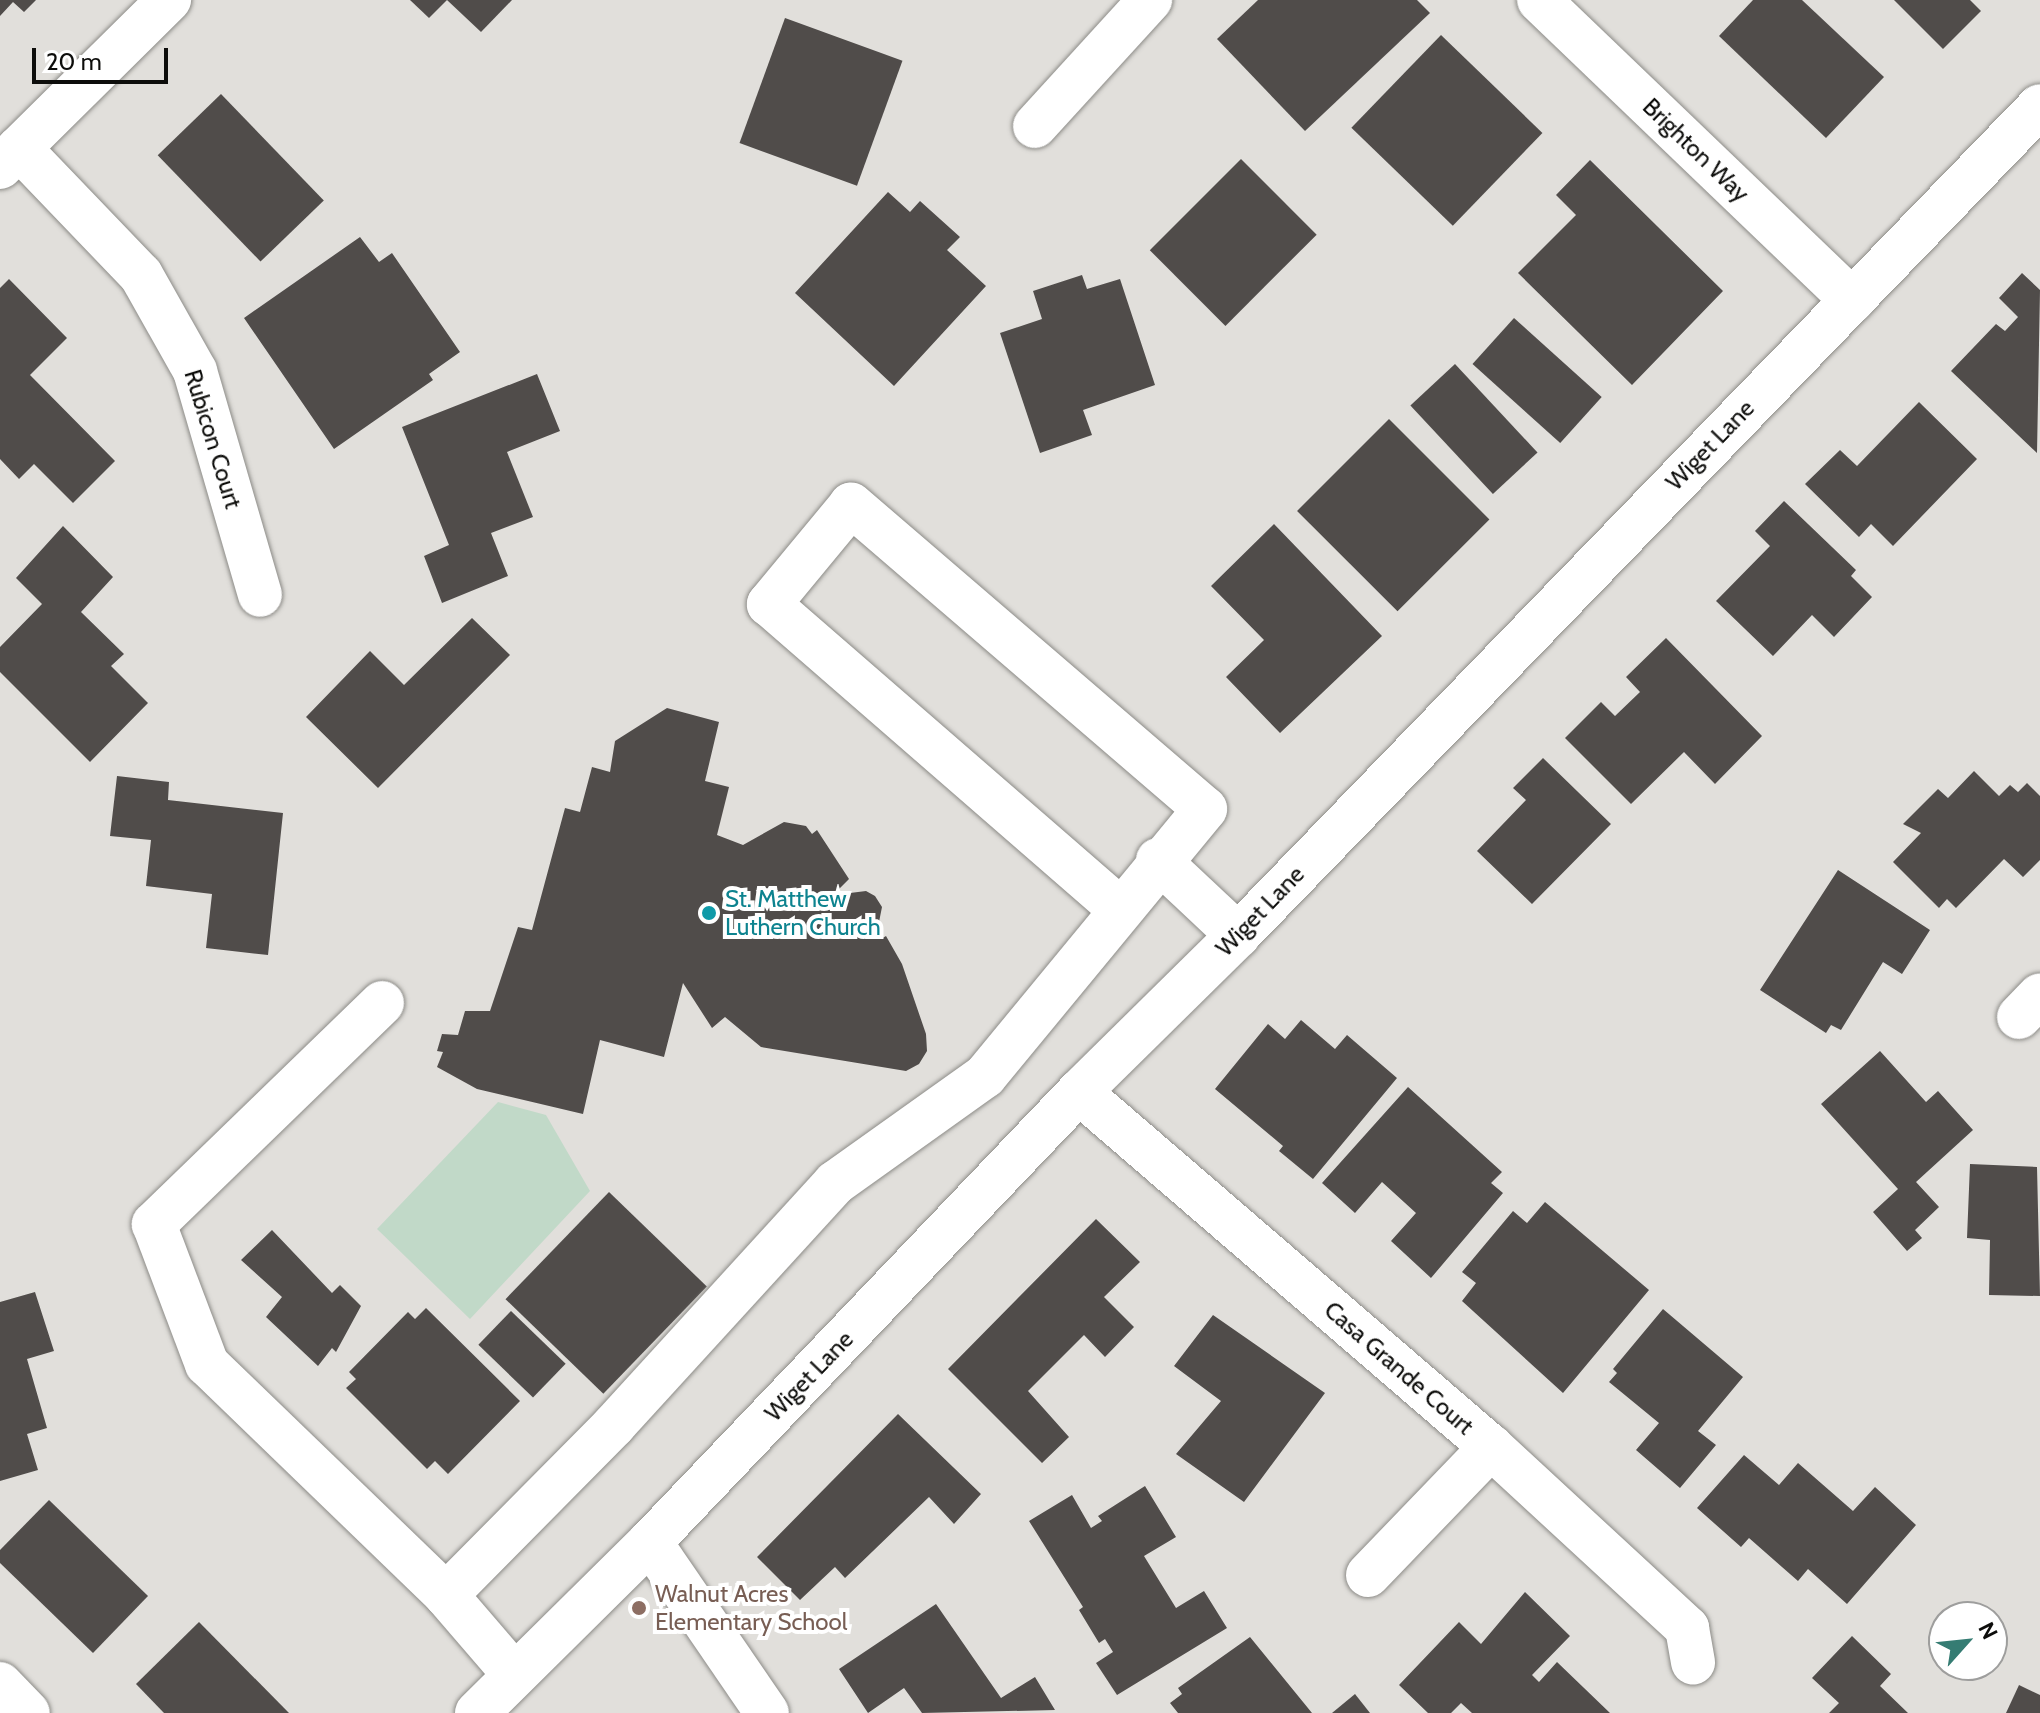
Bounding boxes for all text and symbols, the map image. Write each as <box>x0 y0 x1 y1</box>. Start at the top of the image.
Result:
scale bar <box>36 32 172 82</box>
text: 20 m <box>46 47 102 76</box>
street label: Brighton Way <box>1637 92 1755 208</box>
street label: Rubicon Court <box>178 366 248 512</box>
street label: Wiget Lane <box>1660 394 1760 496</box>
street label: Wiget Lane <box>1210 860 1310 962</box>
place label: St. Matthew Luthern Church <box>725 885 881 941</box>
marker: St. Matthew Luthern Church <box>700 904 718 922</box>
street label: Casa Grande Court <box>1318 1295 1480 1441</box>
street label: Wiget Lane <box>759 1325 859 1427</box>
place label: Walnut Acres Elementary School <box>655 1580 847 1636</box>
marker: Walnut Acres Elementary School <box>630 1599 648 1617</box>
north arrow <box>1928 1601 2008 1681</box>
text: N <box>1972 1618 2004 1644</box>

